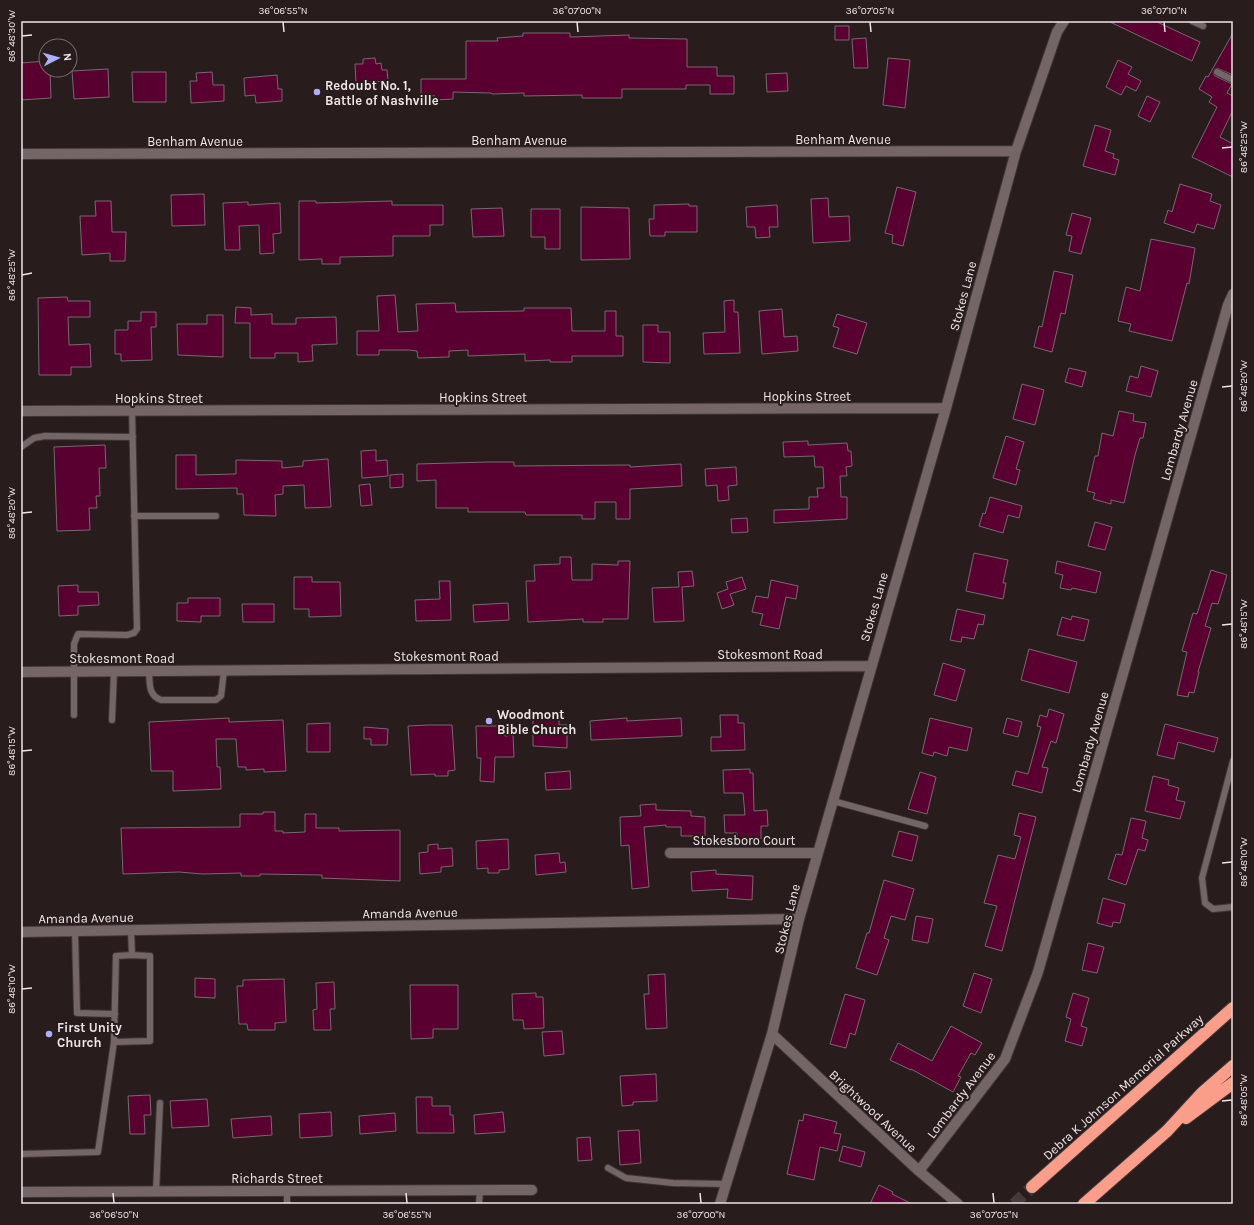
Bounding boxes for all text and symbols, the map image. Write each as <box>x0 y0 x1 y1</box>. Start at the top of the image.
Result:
text: 36°06'55"N <box>258 5 308 17</box>
text: 36°07'00"N <box>553 5 601 17</box>
text: 36°07'05"N <box>846 5 894 17</box>
text: 36°07'10"N <box>1141 5 1187 17</box>
text: 86°48'30"W <box>6 10 18 62</box>
north arrow <box>38 38 78 78</box>
text: N <box>61 52 74 62</box>
place label: Redoubt No. 1, Battle of Nashville <box>325 78 439 108</box>
marker: Redoubt No. 1, Battle of Nashville <box>312 87 322 97</box>
text: 86°48'25"W <box>1238 121 1250 173</box>
street label: Benham Avenue <box>795 132 891 147</box>
street label: Benham Avenue <box>471 133 567 148</box>
street label: Benham Avenue <box>147 134 243 149</box>
text: 86°48'25"W <box>6 249 18 301</box>
street label: Stokes Lane <box>946 259 980 332</box>
text: 86°48'20"W <box>1238 360 1250 412</box>
street label: Lombardy Avenue <box>1157 377 1201 482</box>
street label: Hopkins Street <box>763 389 851 404</box>
street label: Hopkins Street <box>439 390 527 405</box>
street label: Hopkins Street <box>115 391 203 406</box>
text: 86°48'20"W <box>6 487 18 539</box>
street label: Stokes Lane <box>857 570 891 643</box>
text: 86°48'15"W <box>1238 599 1250 649</box>
street label: Stokesmont Road <box>717 647 823 662</box>
street label: Stokesmont Road <box>393 649 499 664</box>
street label: Stokesmont Road <box>69 651 175 666</box>
street label: Lombardy Avenue <box>1068 689 1112 794</box>
place label: Woodmont Bible Church <box>497 707 576 737</box>
marker: Woodmont Bible Church <box>484 716 494 726</box>
text: 86°48'15"W <box>6 726 18 776</box>
street label: Stokesboro Court <box>693 833 796 848</box>
text: 86°48'10"W <box>1238 837 1250 887</box>
street label: Stokes Lane <box>771 882 803 956</box>
street label: Amanda Avenue <box>362 905 458 921</box>
street label: Amanda Avenue <box>38 910 134 926</box>
text: 86°48'10"W <box>6 964 18 1014</box>
street label: Debra K Johnson Memorial Parkway <box>1040 1011 1206 1163</box>
place label: First Unity Church <box>57 1020 122 1050</box>
marker: First Unity Church <box>44 1029 54 1039</box>
street label: Lombardy Avenue <box>924 1048 999 1141</box>
street label: Brightwood Avenue <box>826 1067 920 1156</box>
text: 86°48'05"W <box>1238 1074 1250 1126</box>
street label: Richards Street <box>231 1171 323 1186</box>
text: 36°06'50"N <box>89 1209 139 1221</box>
text: 36°06'55"N <box>382 1209 432 1221</box>
text: 36°07'00"N <box>677 1209 725 1221</box>
text: 36°07'05"N <box>970 1209 1018 1221</box>

